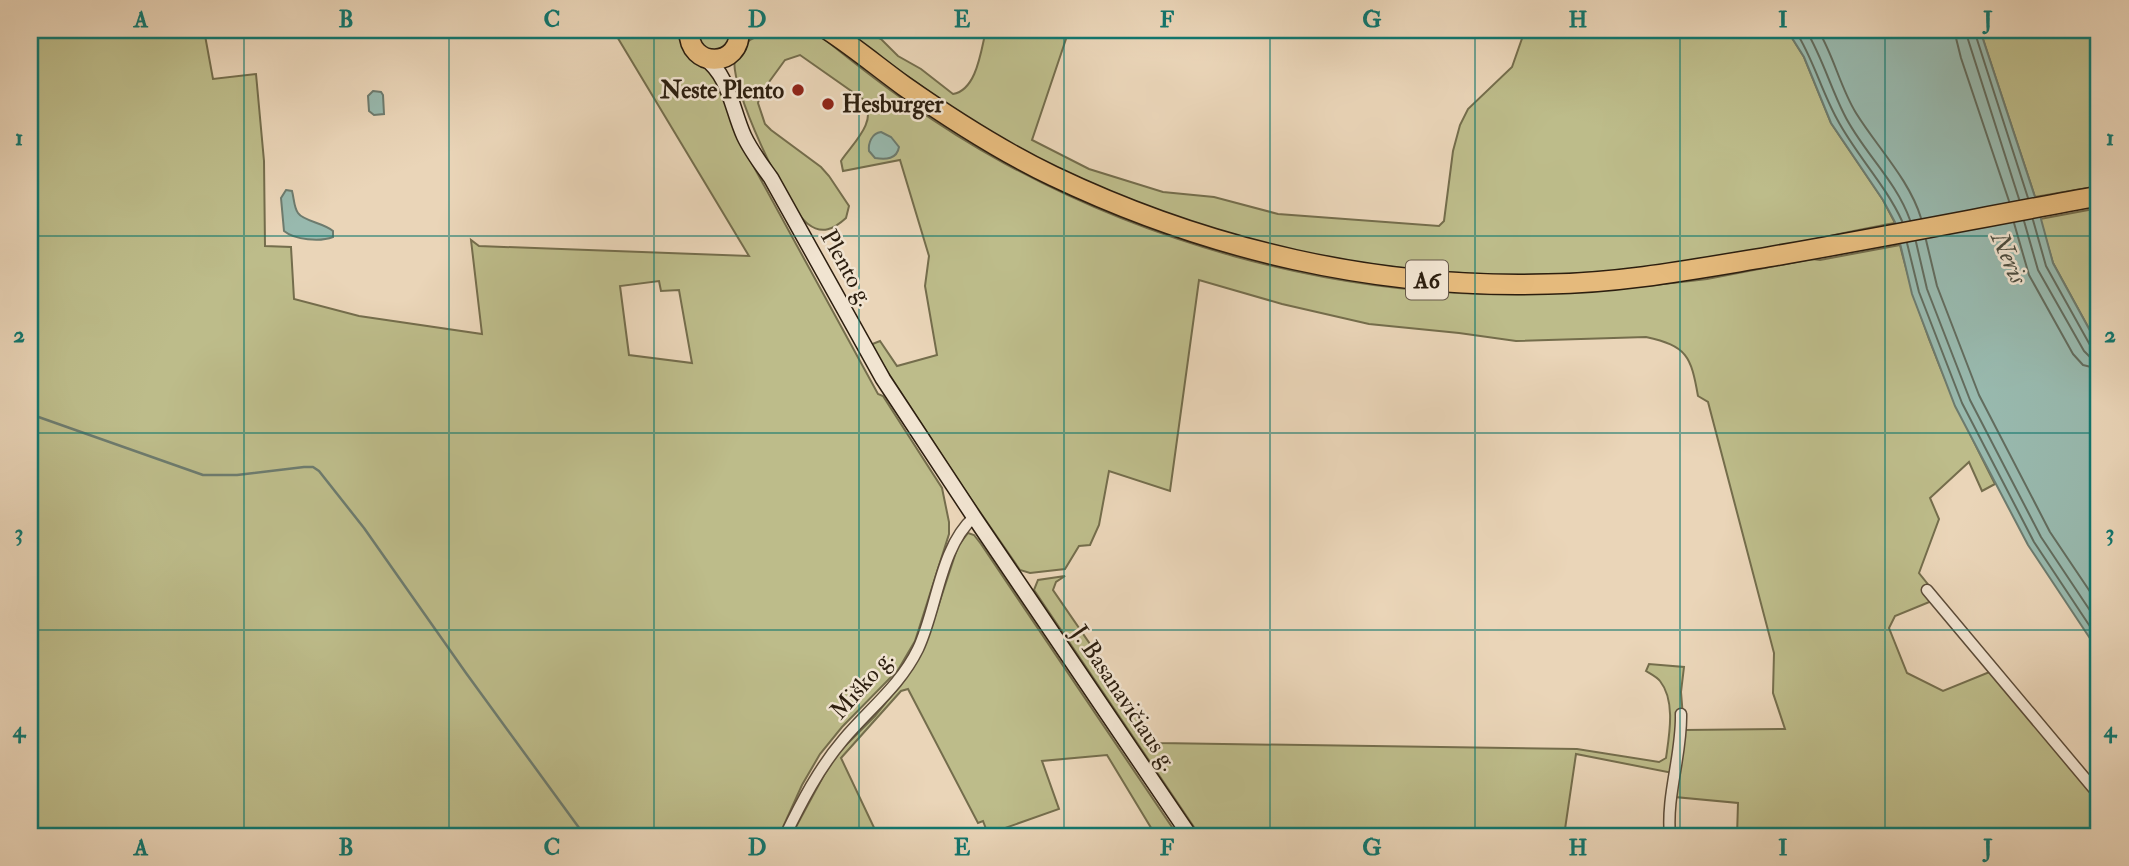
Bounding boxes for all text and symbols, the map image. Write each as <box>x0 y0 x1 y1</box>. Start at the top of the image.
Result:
text: A <box>133 5 149 34</box>
text: B <box>338 5 354 34</box>
text: C <box>544 5 560 34</box>
text: D <box>748 5 766 34</box>
text: E <box>954 5 971 34</box>
text: F <box>1160 5 1175 34</box>
text: G <box>1362 5 1382 34</box>
text: H <box>1569 5 1588 34</box>
text: I <box>1778 5 1788 34</box>
text: J <box>1982 5 1993 35</box>
place label: Neste Plento <box>659 75 784 106</box>
marker: Neste Plento <box>790 82 806 98</box>
place label: Hesburger <box>842 89 944 120</box>
marker: Hesburger <box>820 96 836 112</box>
text: 1 <box>15 123 23 152</box>
text: 1 <box>2106 123 2114 152</box>
street label: Plento g. <box>813 224 881 312</box>
water label: Neris <box>1983 225 2035 290</box>
road number: A6 <box>1406 260 1448 300</box>
text: 2 <box>13 320 25 349</box>
text: 2 <box>2104 320 2116 349</box>
text: 3 <box>15 518 23 547</box>
text: 3 <box>2106 518 2114 547</box>
street label: J. Basanavičiaus g. <box>1063 618 1184 777</box>
street label: Miško g. <box>823 644 901 726</box>
text: 4 <box>12 715 27 744</box>
text: 4 <box>2103 715 2118 744</box>
text: A <box>133 833 149 862</box>
text: B <box>338 833 354 862</box>
text: C <box>544 833 560 862</box>
text: D <box>748 833 766 862</box>
text: E <box>954 833 971 862</box>
text: F <box>1160 833 1175 862</box>
text: G <box>1362 833 1382 862</box>
text: H <box>1569 833 1588 862</box>
text: I <box>1778 833 1788 862</box>
text: J <box>1982 833 1993 863</box>

